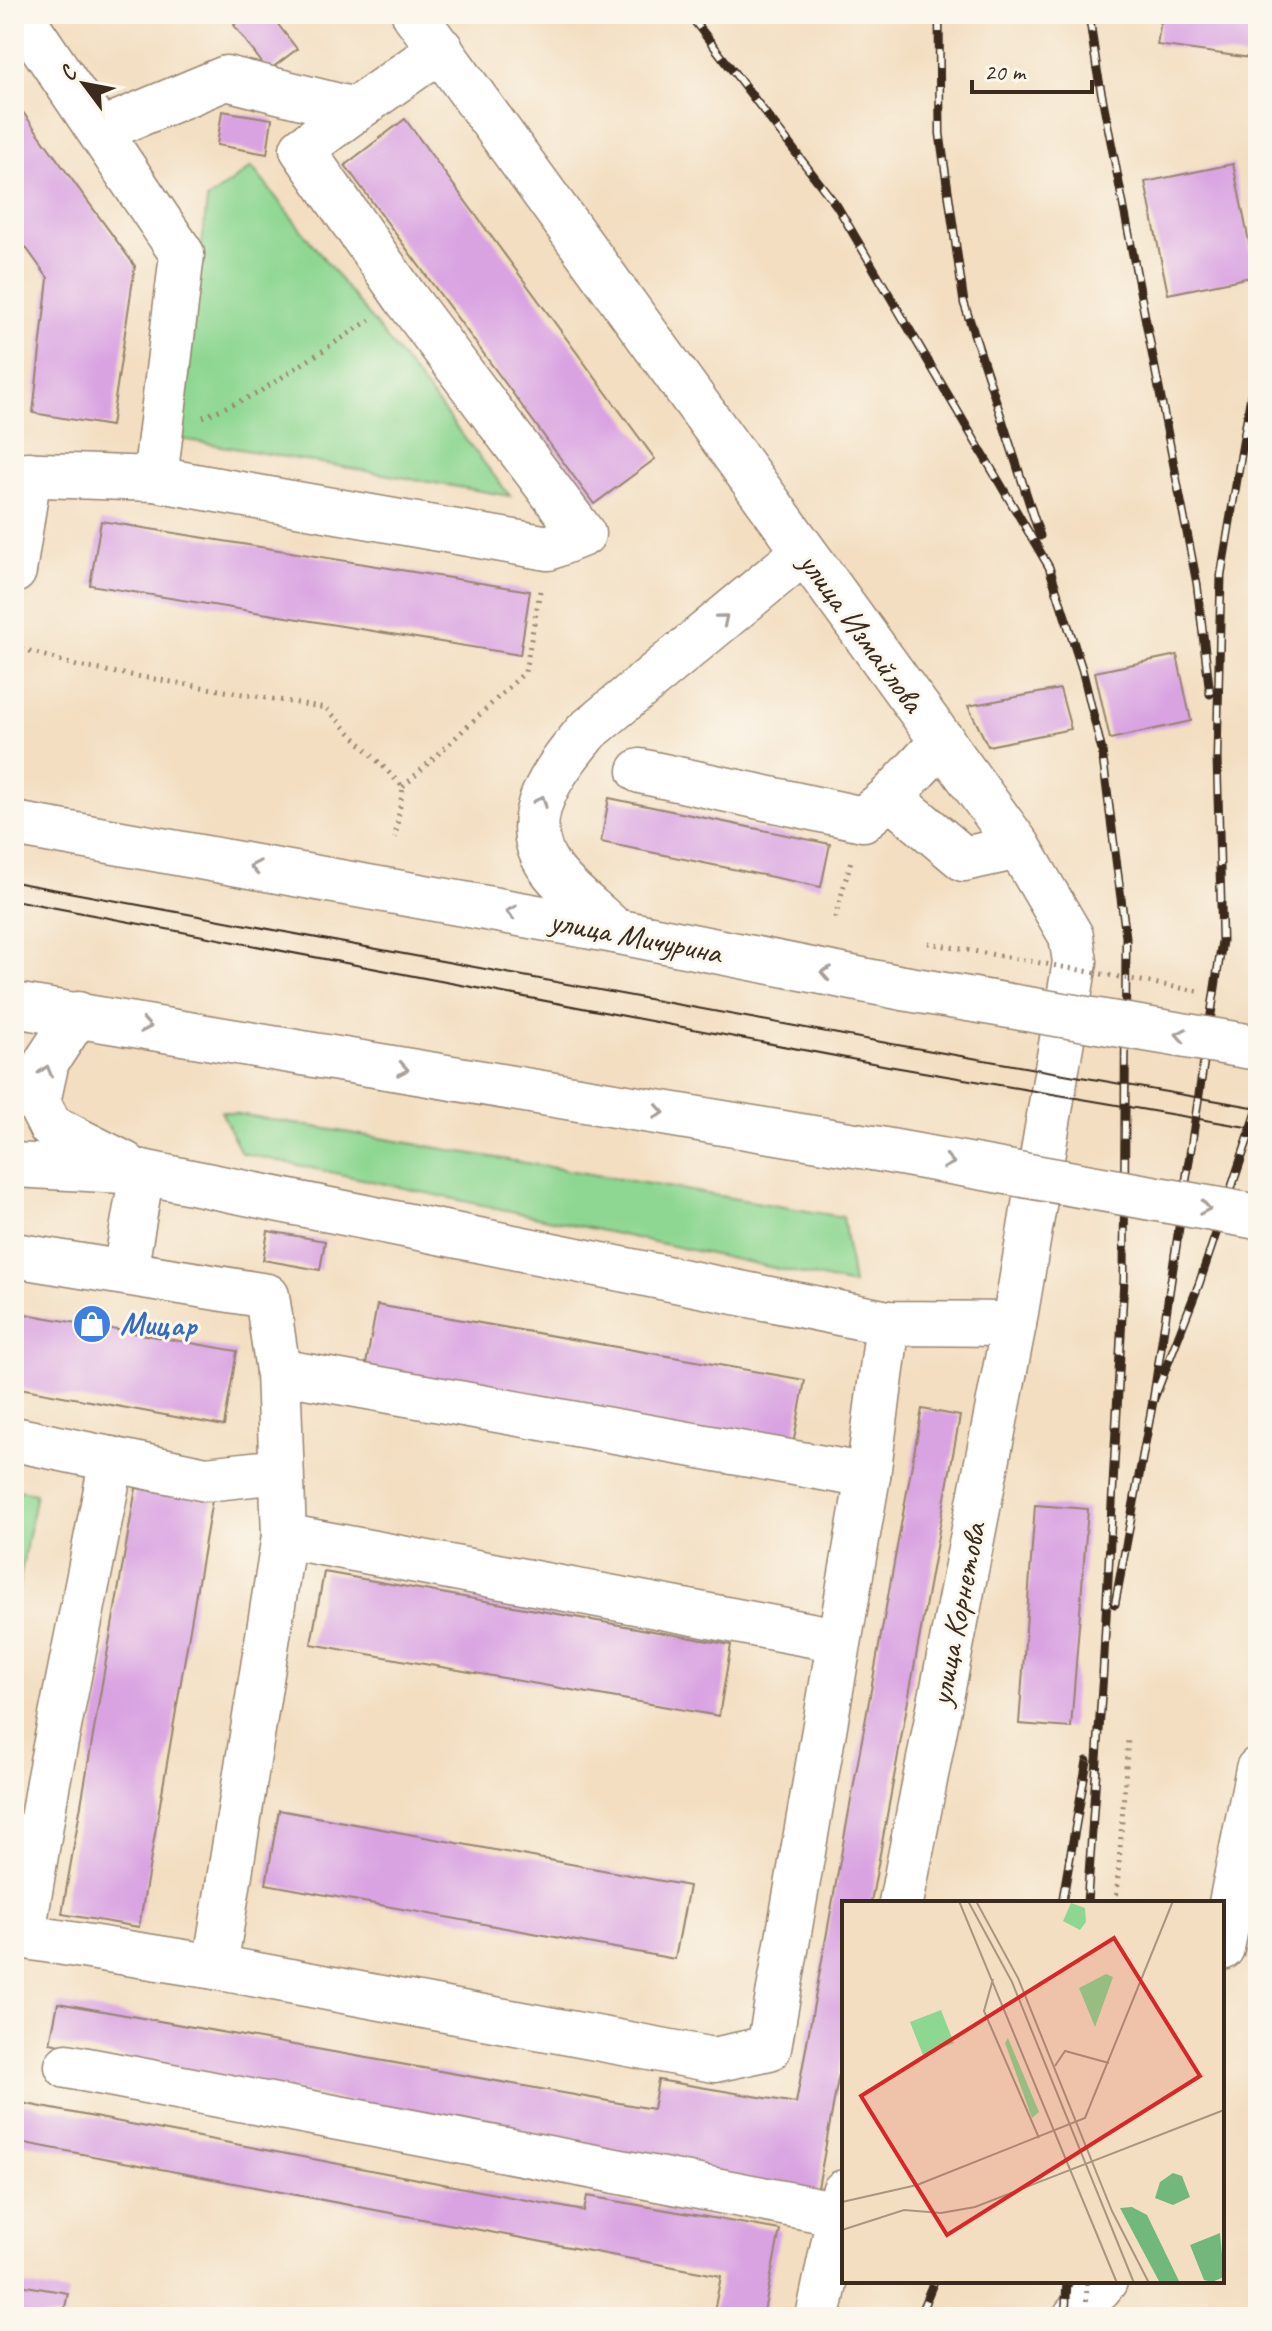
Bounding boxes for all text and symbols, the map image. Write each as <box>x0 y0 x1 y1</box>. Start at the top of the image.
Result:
north arrow <box>44 44 124 124</box>
scale bar <box>972 44 1092 94</box>
text: 20 m <box>984 57 1027 87</box>
text: С <box>53 59 84 86</box>
street label: улица Измайлова <box>789 543 935 722</box>
one-way arrow <box>714 614 728 629</box>
one-way arrow <box>532 795 548 809</box>
one-way arrow <box>248 859 262 876</box>
street label: улица Мичурина <box>545 899 727 974</box>
one-way arrow <box>504 905 518 922</box>
one-way arrow <box>820 965 833 982</box>
one-way arrow <box>140 1016 153 1033</box>
one-way arrow <box>1174 1028 1188 1045</box>
one-way arrow <box>396 1060 410 1077</box>
one-way arrow <box>37 1064 53 1078</box>
one-way arrow <box>652 1103 666 1120</box>
one-way arrow <box>943 1152 956 1169</box>
one-way arrow <box>1198 1198 1212 1215</box>
shop icon: Мицар <box>71 1303 113 1345</box>
place label: Мицар <box>120 1304 198 1345</box>
street label: улица Корнетова <box>919 1517 996 1711</box>
inset map <box>842 1901 1224 2283</box>

